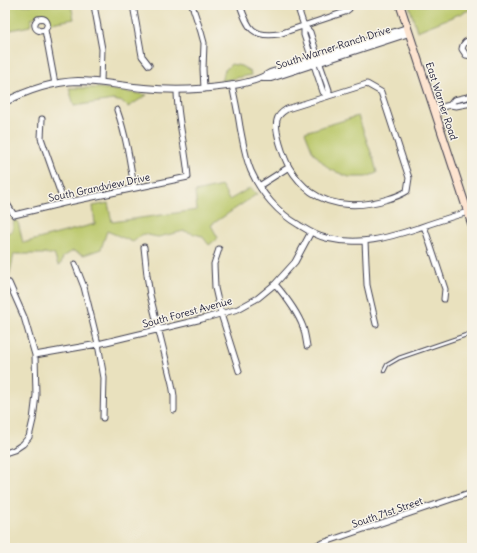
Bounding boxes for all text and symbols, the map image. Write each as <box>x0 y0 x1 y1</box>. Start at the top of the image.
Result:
street label: South Warner Ranch Drive <box>274 23 392 72</box>
street label: East Warner Road <box>423 60 460 142</box>
street label: South Grandview Drive <box>47 170 151 205</box>
street label: South Forest Avenue <box>141 294 233 331</box>
street label: South 71st Street <box>350 494 425 531</box>

